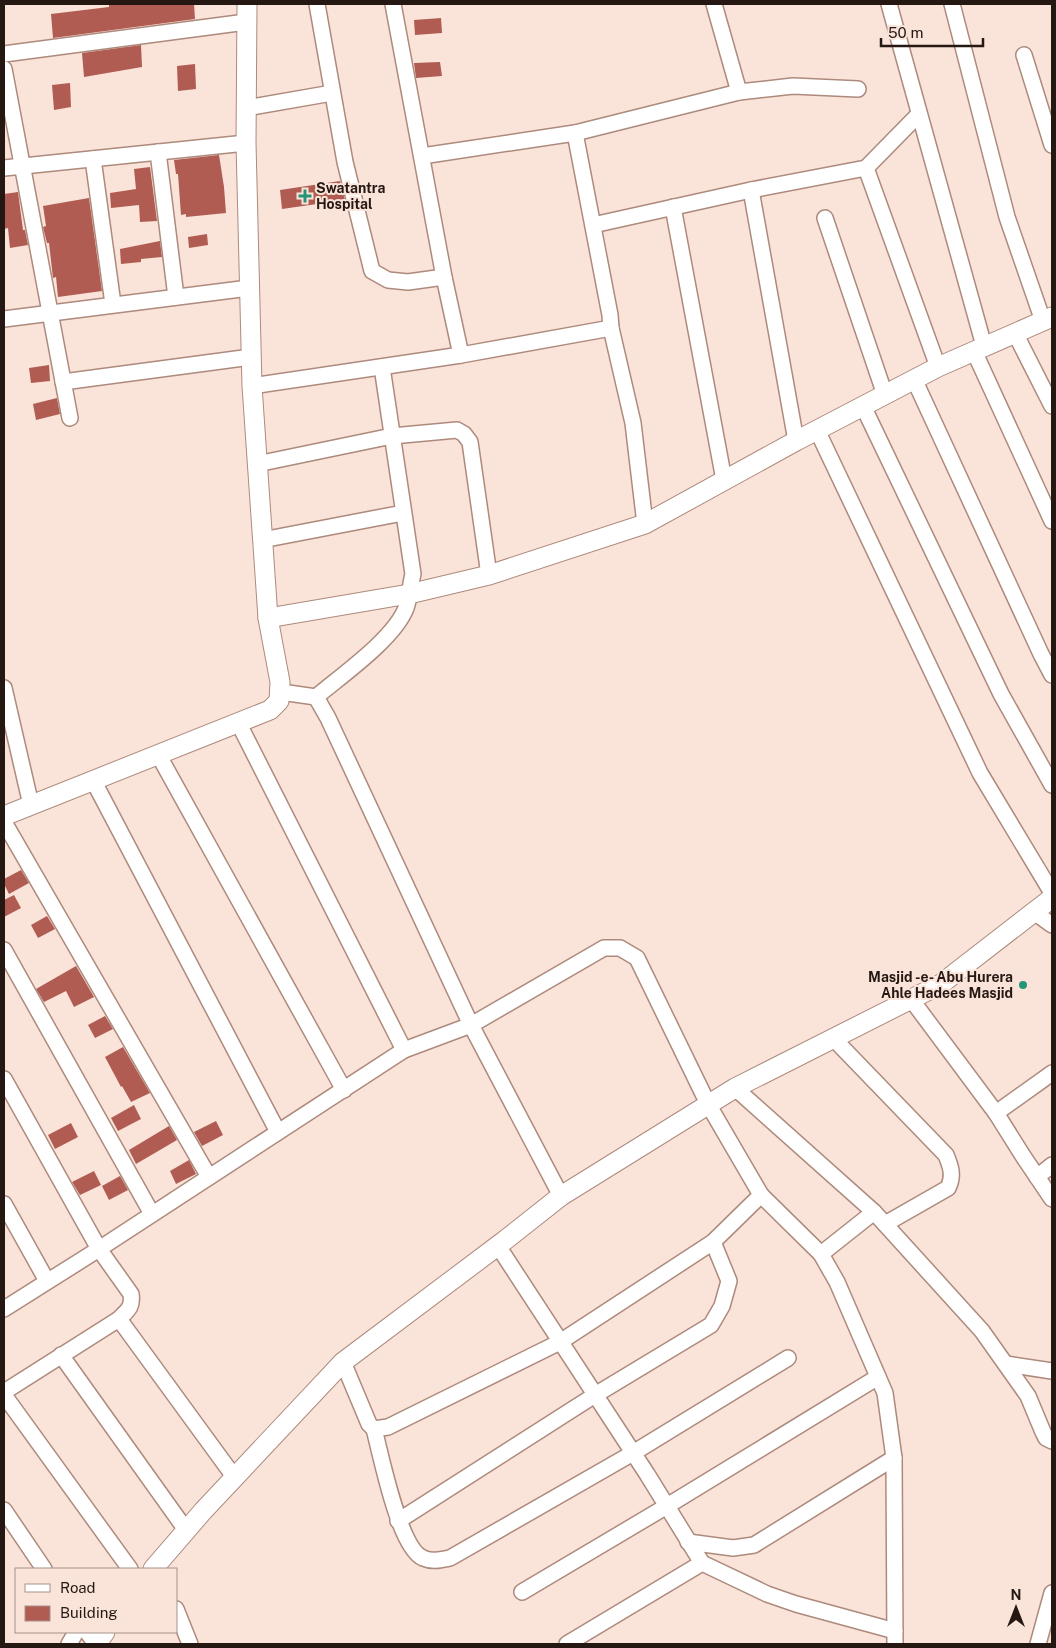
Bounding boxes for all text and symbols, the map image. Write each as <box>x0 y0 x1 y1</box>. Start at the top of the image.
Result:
scale bar <box>881 15 984 47</box>
text: 50 m <box>888 24 923 41</box>
place label: Swatantra Hospital <box>316 180 385 212</box>
marker: Swatantra Hospital <box>298 189 312 203</box>
place label: Masjid -e- Abu Hurera Ahle Hadees Masjid <box>868 969 1013 1001</box>
marker: Masjid -e- Abu Hurera Ahle Hadees Masjid <box>1017 979 1029 991</box>
legend <box>15 1568 178 1633</box>
text: Road <box>60 1579 96 1596</box>
north arrow <box>991 1583 1041 1633</box>
text: N <box>1011 1587 1021 1603</box>
text: Building <box>60 1604 118 1621</box>

